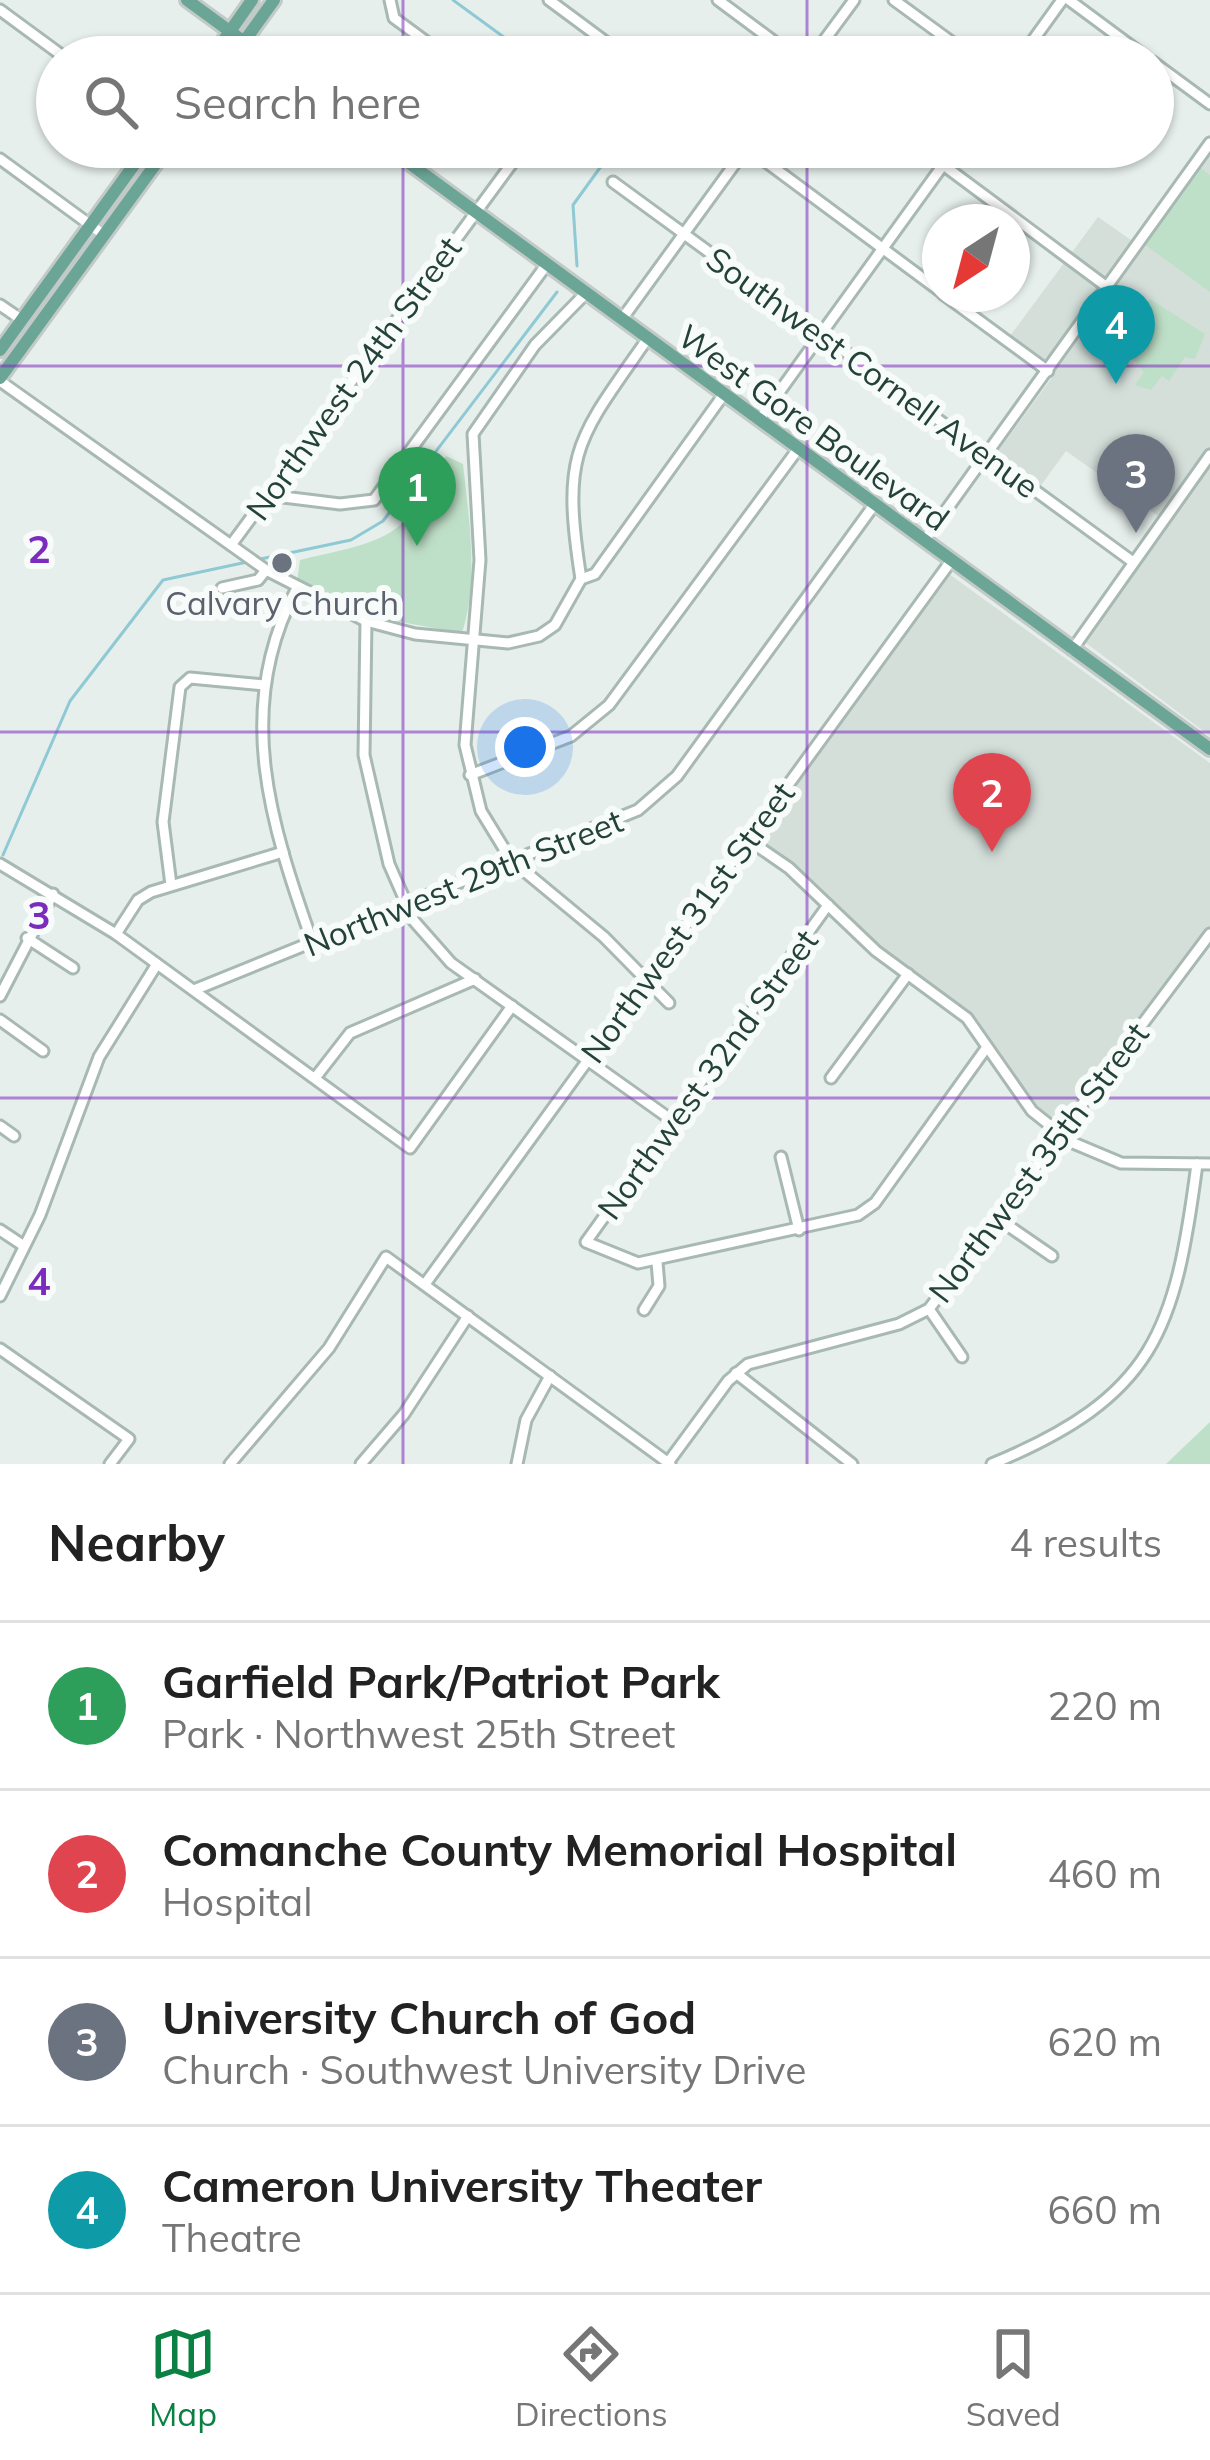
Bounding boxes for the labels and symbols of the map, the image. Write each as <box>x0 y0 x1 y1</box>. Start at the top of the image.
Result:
north arrow <box>922 204 1030 312</box>
street label: Northwest 24th Street <box>236 228 470 528</box>
street label: Southwest Cornell Avenue <box>699 238 1047 506</box>
pin: 4 <box>1077 285 1155 384</box>
street label: West Gore Boulevard <box>671 315 957 539</box>
pin: 3 <box>1097 434 1175 533</box>
pin: 1 <box>378 447 456 546</box>
text: 2 <box>27 524 51 573</box>
marker: Calvary Church <box>269 550 295 576</box>
place label: Calvary Church <box>165 582 399 623</box>
your location <box>495 717 555 777</box>
pin: 2 <box>953 753 1031 852</box>
street label: Northwest 31st Street <box>571 774 803 1070</box>
street label: Northwest 29th Street <box>298 799 628 965</box>
text: 3 <box>27 890 51 939</box>
street label: Northwest 32nd Street <box>588 921 826 1227</box>
street label: Northwest 35th Street <box>919 1014 1157 1310</box>
text: 4 <box>27 1256 51 1305</box>

